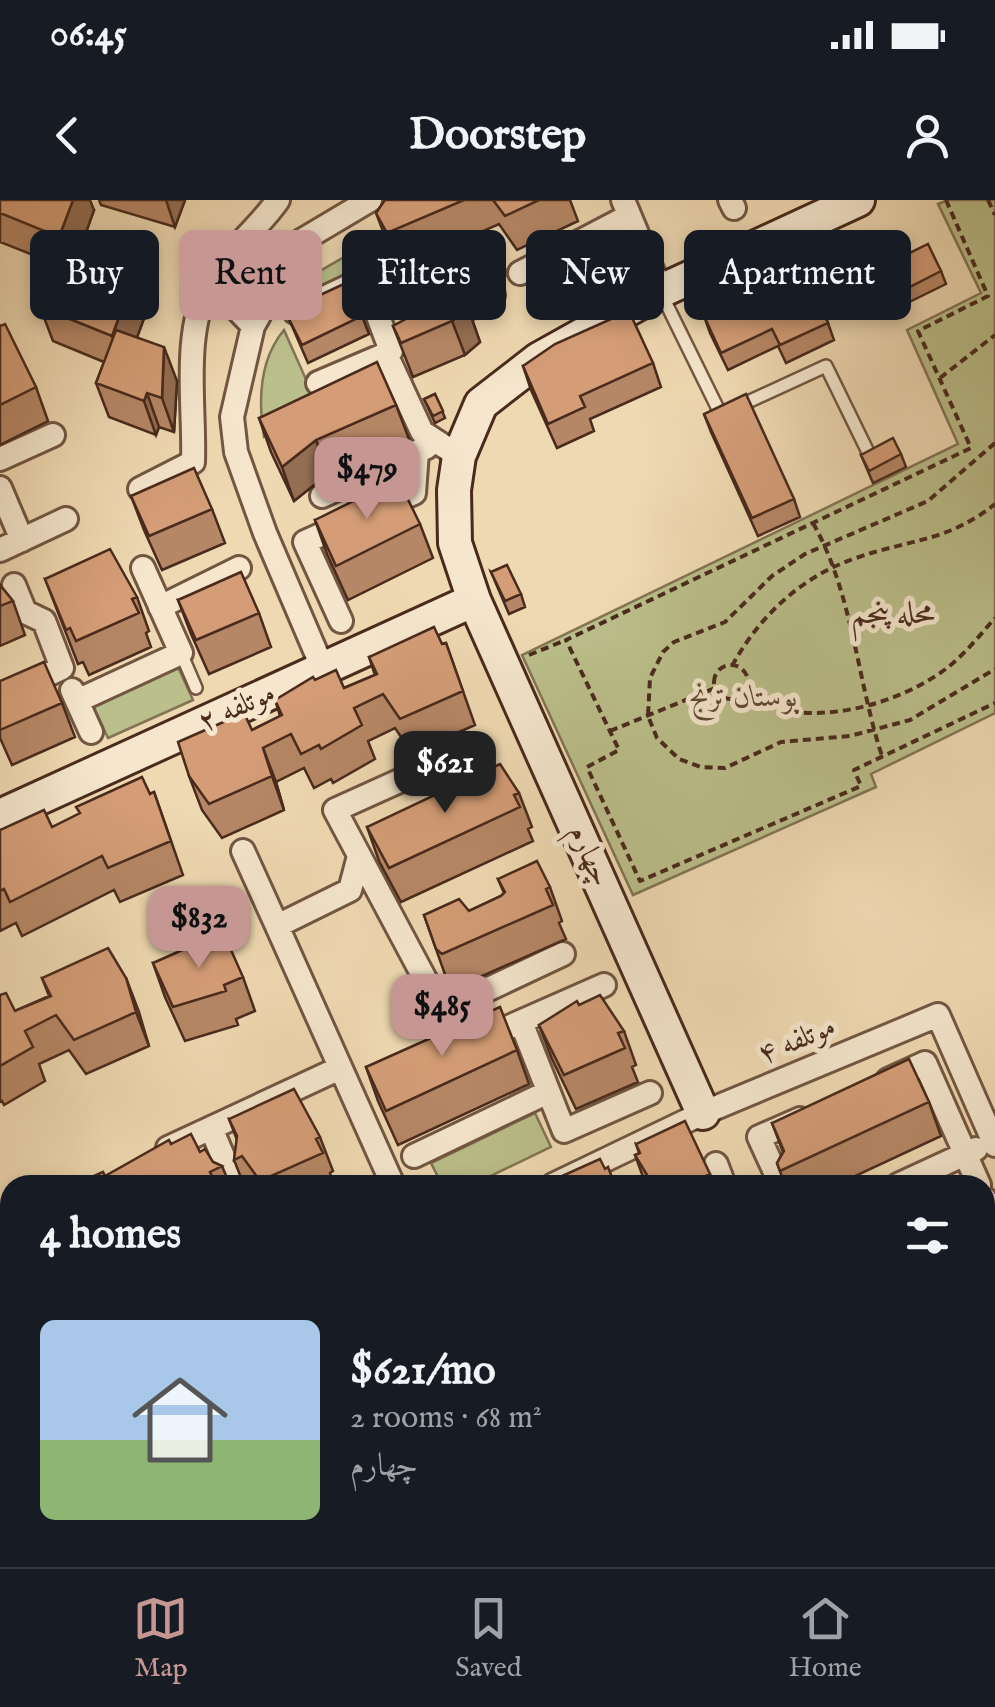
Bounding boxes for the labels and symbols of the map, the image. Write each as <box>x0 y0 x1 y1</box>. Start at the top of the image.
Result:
pin: $479 <box>308 437 426 522</box>
district label: محله پنجم <box>851 594 935 642</box>
street label: موتلفه ۲ <box>193 674 281 742</box>
park label: بوستان ترنج <box>690 679 799 721</box>
pin: $621 <box>386 731 504 816</box>
street label: چهارم <box>554 819 619 895</box>
pin: $832 <box>140 886 258 971</box>
pin: $485 <box>383 974 501 1059</box>
street label: موتلفه ۴ <box>753 1008 841 1074</box>

